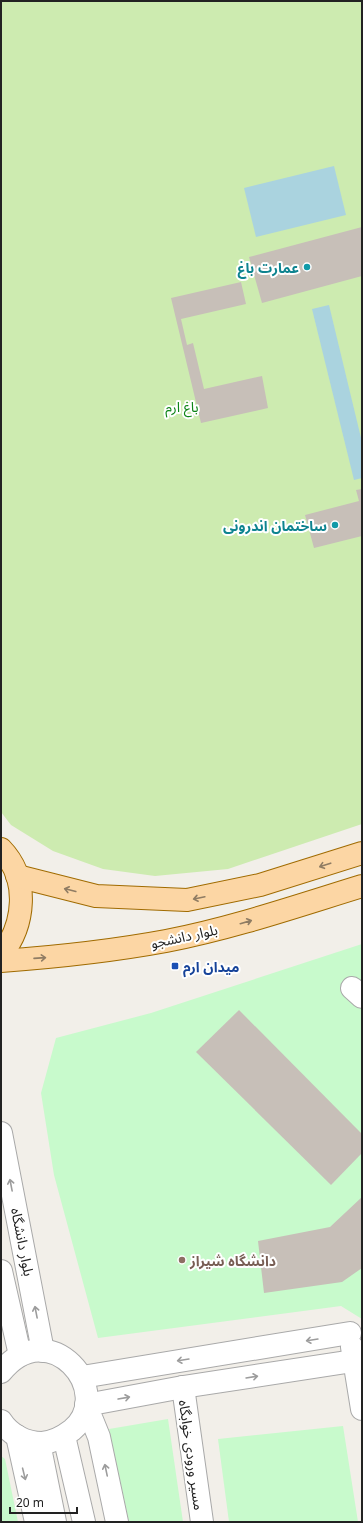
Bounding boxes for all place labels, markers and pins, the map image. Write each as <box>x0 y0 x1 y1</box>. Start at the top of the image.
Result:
place label: عمارت باغ <box>237 258 299 279</box>
marker: عمارت باغ <box>302 262 312 272</box>
place label: ساختمان اندرونی <box>223 516 327 535</box>
marker: ساختمان اندرونی <box>330 520 340 530</box>
place label: میدان ارم <box>183 957 239 978</box>
marker: میدان ارم <box>170 961 180 971</box>
place label: دانشگاه شیراز <box>189 1251 276 1270</box>
marker: دانشگاه شیراز <box>177 1255 187 1265</box>

